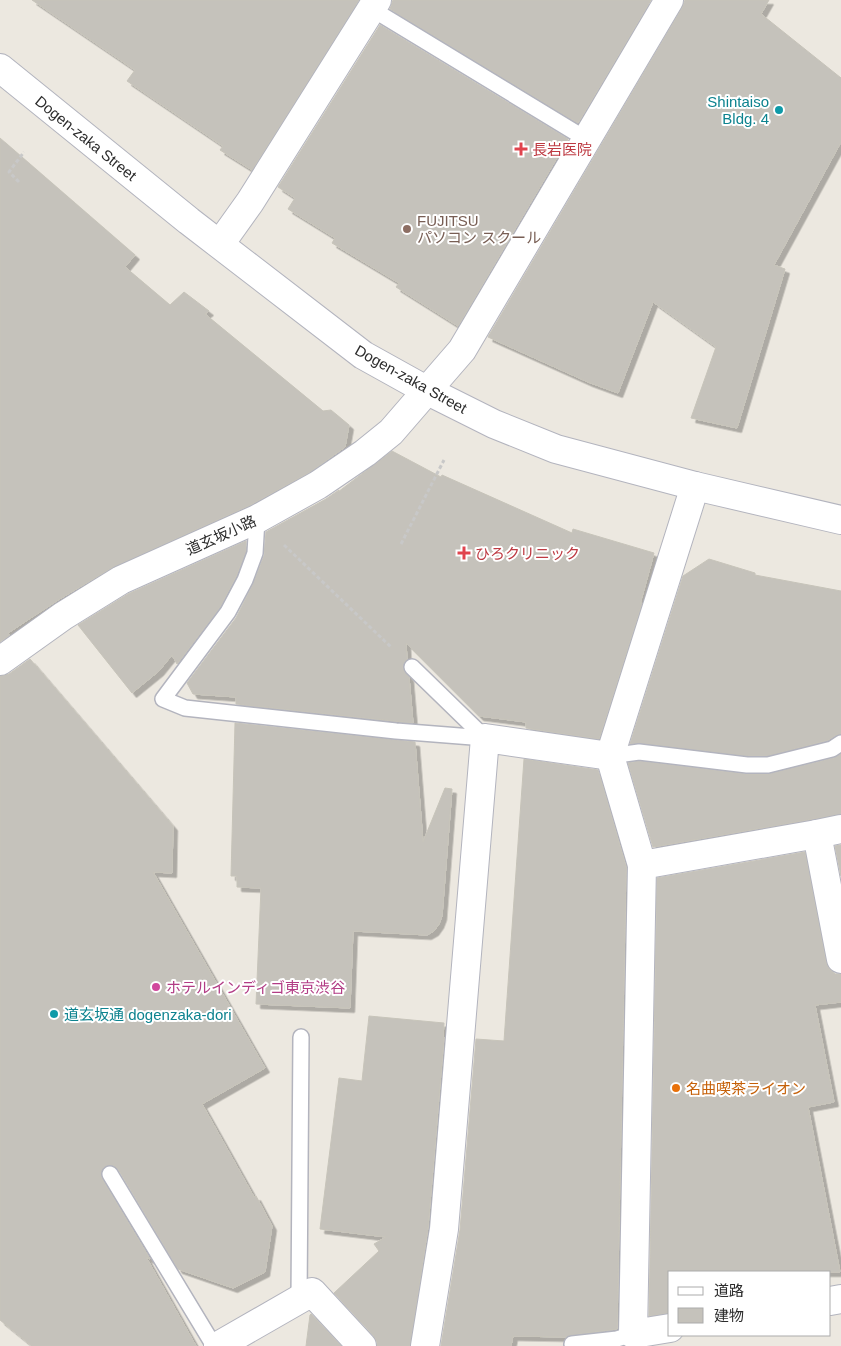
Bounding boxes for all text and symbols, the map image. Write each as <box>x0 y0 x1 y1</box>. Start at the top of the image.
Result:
street label: Dogen-zaka Street <box>32 92 141 184</box>
place label: Shintaiso Bldg. 4 <box>707 93 769 127</box>
marker: Shintaiso Bldg. 4 <box>773 104 785 116</box>
place label: 長岩医院 <box>532 141 592 158</box>
marker: 長岩医院 <box>514 142 528 156</box>
place label: FUJITSU パソコン スクール <box>417 212 541 246</box>
marker: FUJITSU パソコン スクール <box>401 223 413 235</box>
street label: Dogen-zaka Street <box>352 341 471 417</box>
street label: 道玄坂小路 <box>183 512 259 558</box>
place label: ひろクリニック <box>475 545 580 562</box>
marker: ひろクリニック <box>457 546 471 560</box>
place label: ホテルインディゴ東京渋谷 <box>166 979 345 996</box>
marker: ホテルインディゴ東京渋谷 <box>150 981 162 993</box>
place label: 道玄坂通 dogenzaka-dori <box>64 1006 232 1023</box>
marker: 道玄坂通 dogenzaka-dori <box>48 1008 60 1020</box>
place label: 名曲喫茶ライオン <box>686 1080 806 1097</box>
marker: 名曲喫茶ライオン <box>670 1082 682 1094</box>
legend <box>668 1271 831 1336</box>
text: 道路 <box>714 1282 744 1299</box>
text: 建物 <box>714 1307 744 1324</box>

